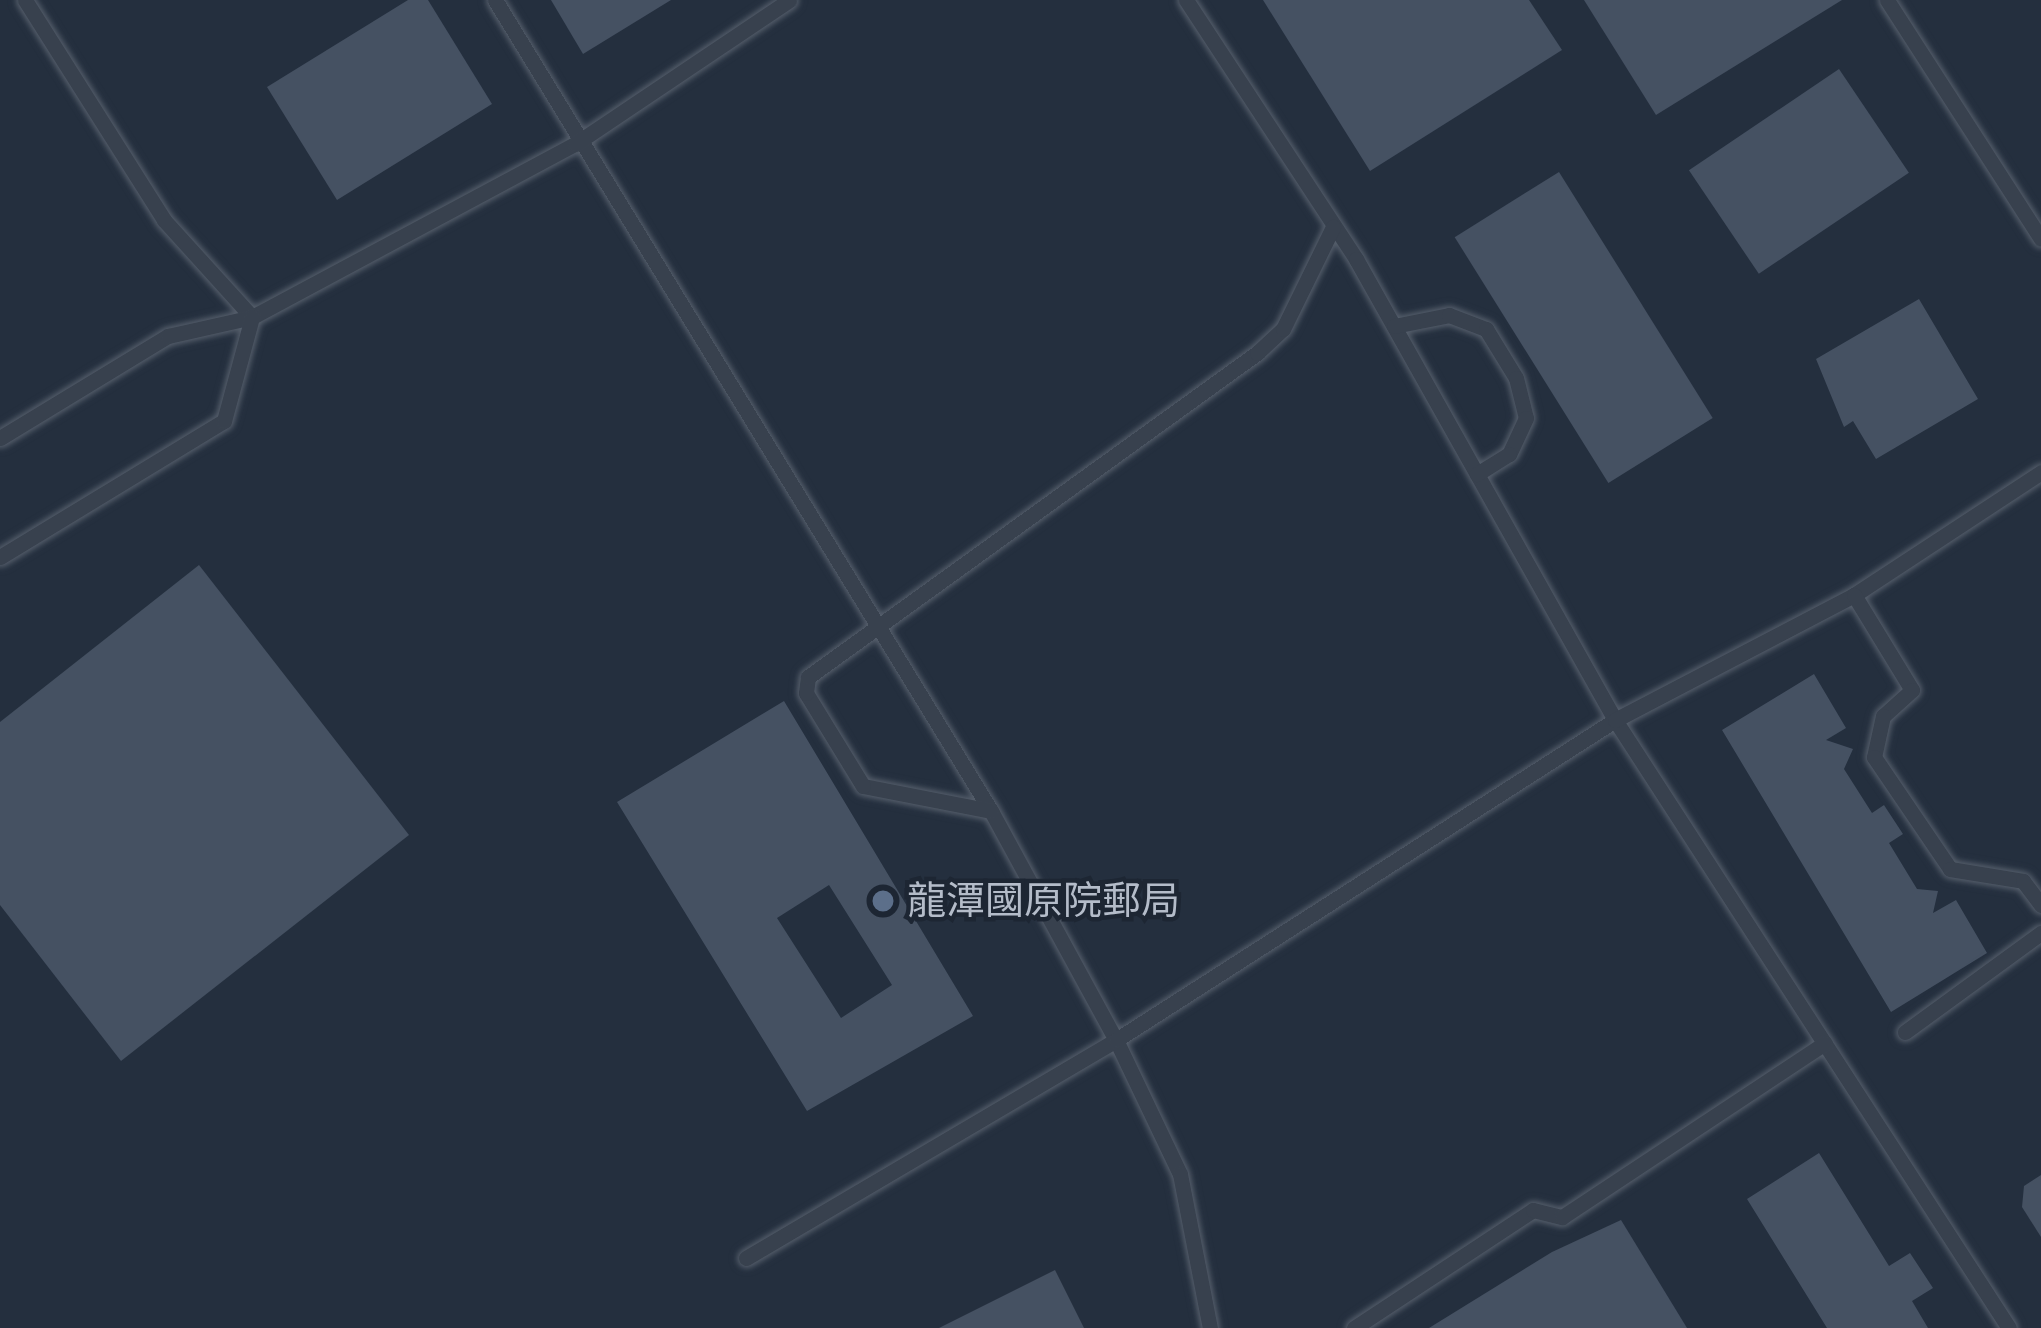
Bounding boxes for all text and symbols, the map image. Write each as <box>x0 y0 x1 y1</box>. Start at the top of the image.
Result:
place label: 龍潭國原院郵局 <box>907 878 1180 924</box>
marker: 龍潭國原院郵局 <box>870 888 896 914</box>

